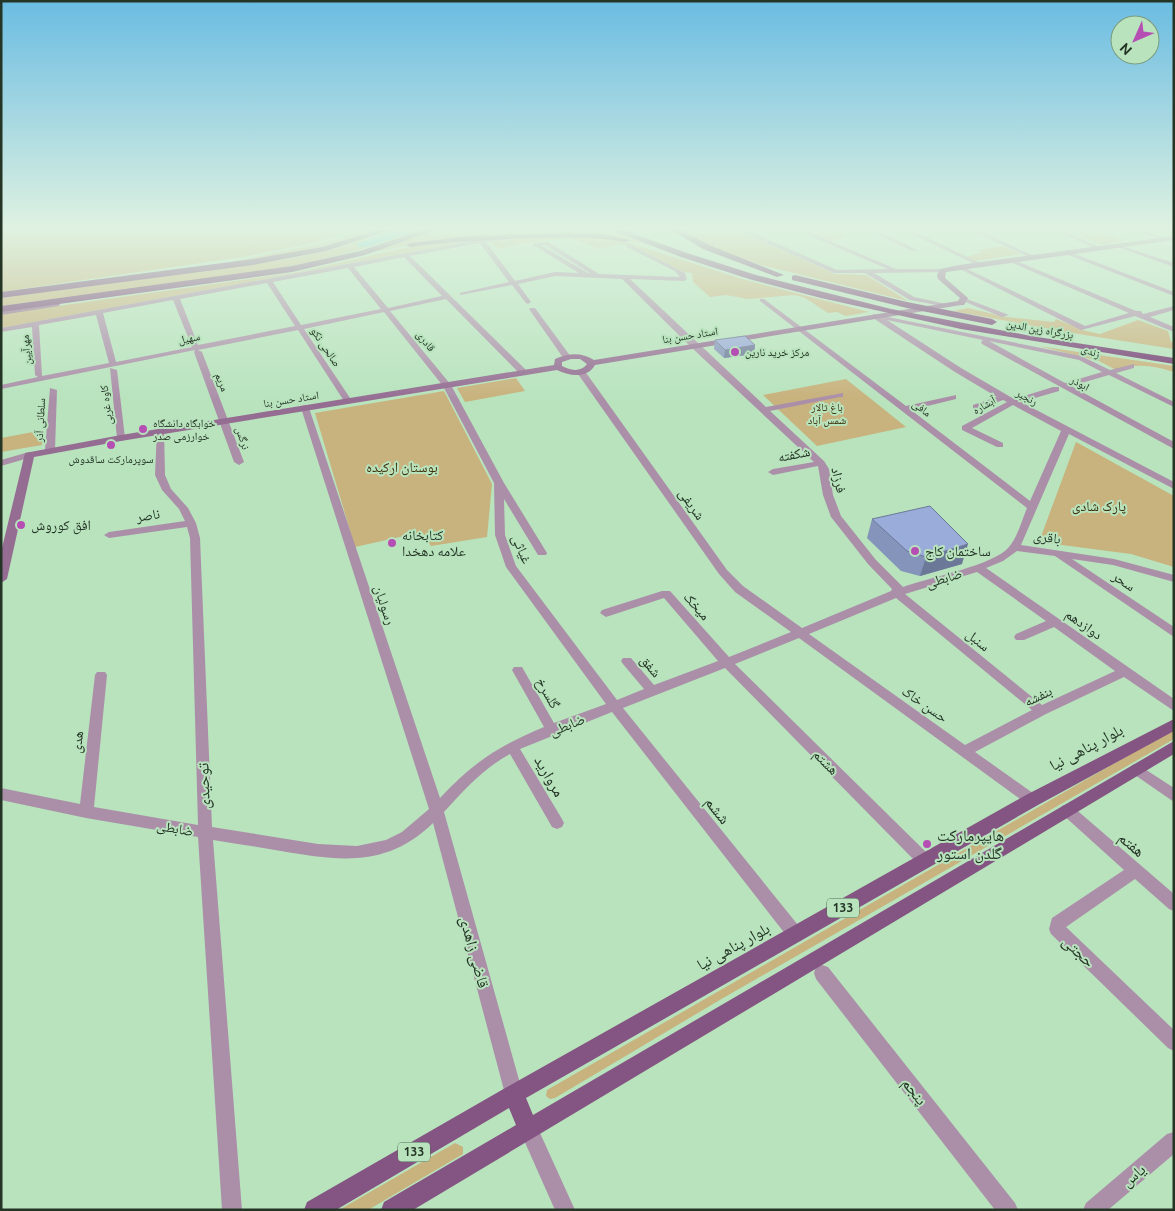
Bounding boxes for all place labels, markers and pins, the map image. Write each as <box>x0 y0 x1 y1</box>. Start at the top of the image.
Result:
marker: مرکز خرید نارین <box>729 346 741 358</box>
place label: مرکز خرید نارین <box>745 346 809 359</box>
place label: خوابگاه دانشگاه خوارزمی صدر <box>152 417 215 443</box>
marker: خوابگاه دانشگاه خوارزمی صدر <box>137 423 149 435</box>
marker: سوپرمارکت ساقدوش <box>105 439 117 451</box>
place label: سوپرمارکت ساقدوش <box>69 453 153 466</box>
place label: افق کوروش <box>31 517 91 535</box>
marker: افق کوروش <box>15 519 27 531</box>
place label: کتابخانه علامه دهخدا <box>402 527 466 559</box>
marker: کتابخانه علامه دهخدا <box>386 537 398 549</box>
place label: ساختمان کاج <box>925 543 991 561</box>
marker: ساختمان کاج <box>909 545 921 557</box>
place label: هایپرمارکت گلدن استور <box>936 826 1004 864</box>
marker: هایپرمارکت گلدن استور <box>921 838 933 850</box>

